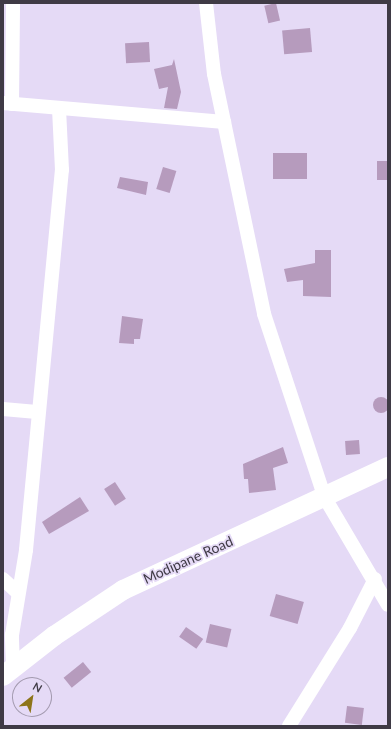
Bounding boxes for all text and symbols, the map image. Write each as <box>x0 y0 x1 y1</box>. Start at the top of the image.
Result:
street label: Modipane Road <box>140 533 236 587</box>
north arrow <box>12 677 52 717</box>
text: N <box>31 679 45 695</box>

